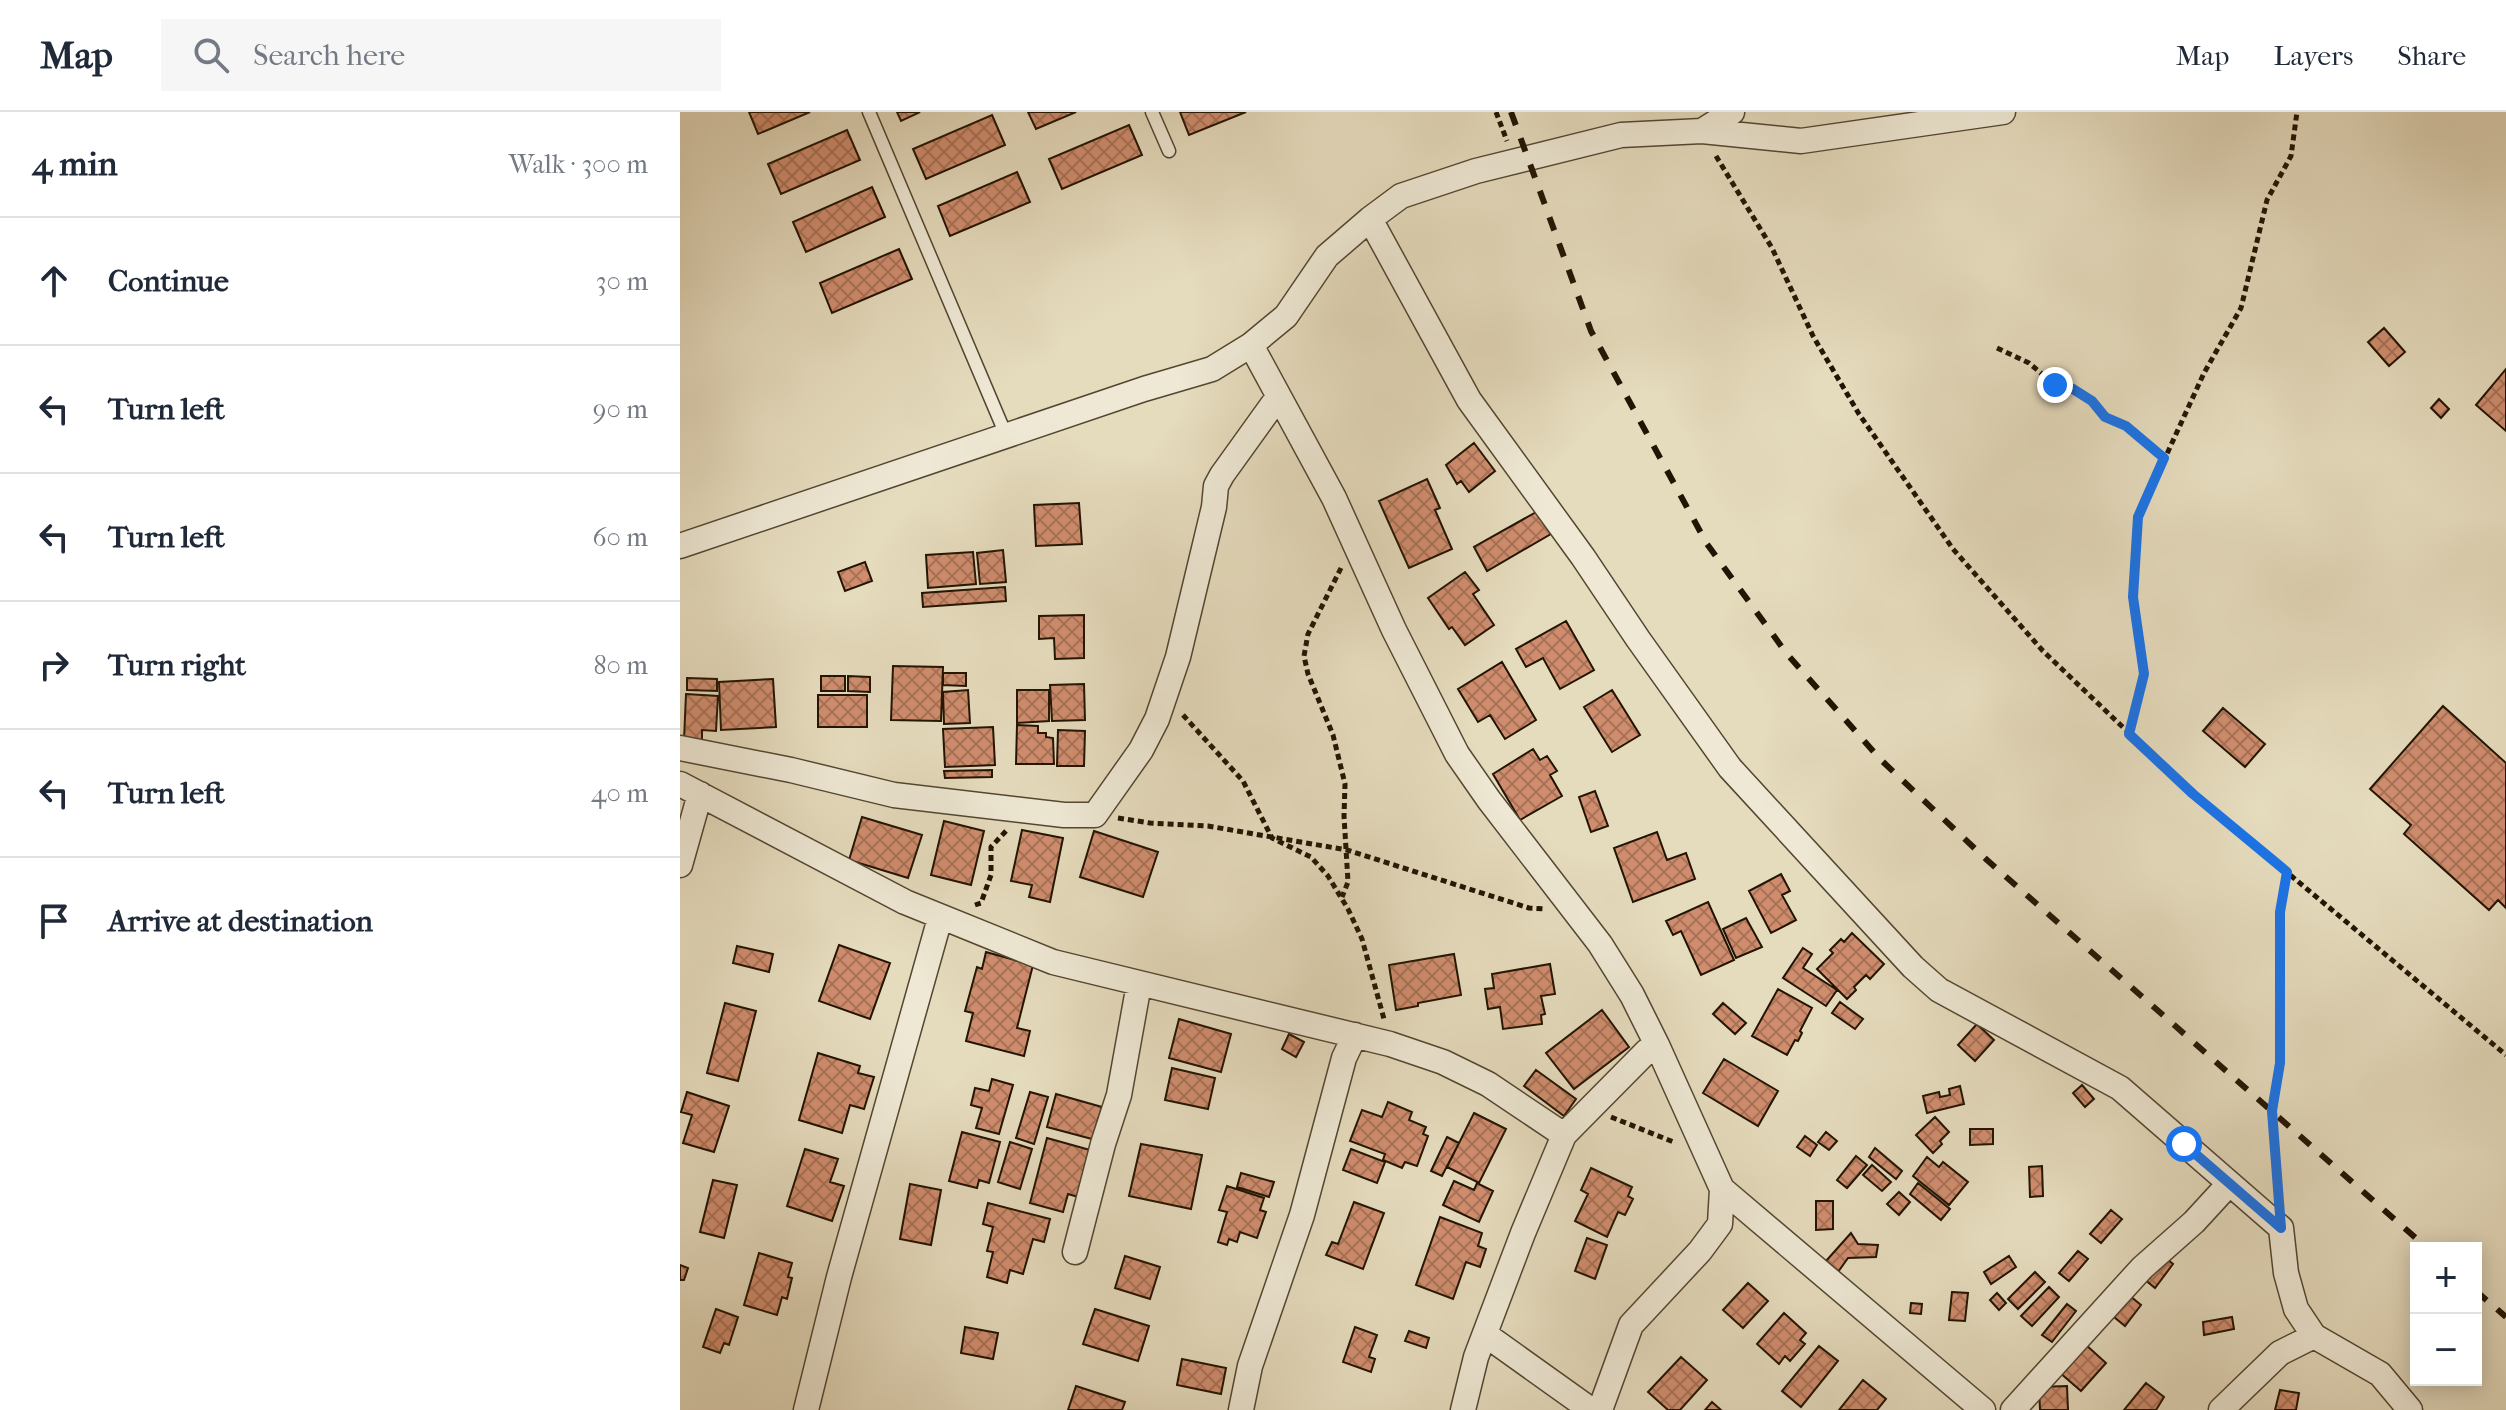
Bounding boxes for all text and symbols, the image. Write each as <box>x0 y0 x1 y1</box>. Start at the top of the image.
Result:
search box <box>161 19 721 91</box>
text: Map <box>40 33 113 78</box>
icon: search <box>189 33 233 77</box>
text: Search here <box>253 38 405 73</box>
text: Map <box>2176 39 2229 72</box>
text: Layers <box>2273 39 2353 72</box>
text: Share <box>2397 39 2466 72</box>
text: 4 min <box>32 144 117 184</box>
text: Walk · 300 m <box>509 149 648 180</box>
icon: ahead <box>32 259 76 303</box>
text: Continue <box>108 264 229 299</box>
text: 30 m <box>596 266 648 297</box>
route end <box>2037 367 2073 403</box>
icon: left <box>32 387 76 431</box>
text: Turn left <box>108 392 225 427</box>
text: 90 m <box>593 394 648 425</box>
icon: left <box>32 515 76 559</box>
text: Turn left <box>108 520 225 555</box>
text: 60 m <box>592 522 648 553</box>
icon: right <box>32 643 76 687</box>
text: Turn right <box>108 648 246 683</box>
text: 80 m <box>593 650 648 681</box>
icon: left <box>32 771 76 815</box>
text: Turn left <box>108 776 225 811</box>
text: 40 m <box>591 778 648 809</box>
icon: arrive <box>32 899 76 943</box>
text: Arrive at destination <box>108 904 373 939</box>
route start <box>2166 1126 2202 1162</box>
map controls <box>2410 1242 2482 1386</box>
button: + <box>2410 1242 2482 1314</box>
button: − <box>2410 1314 2482 1386</box>

